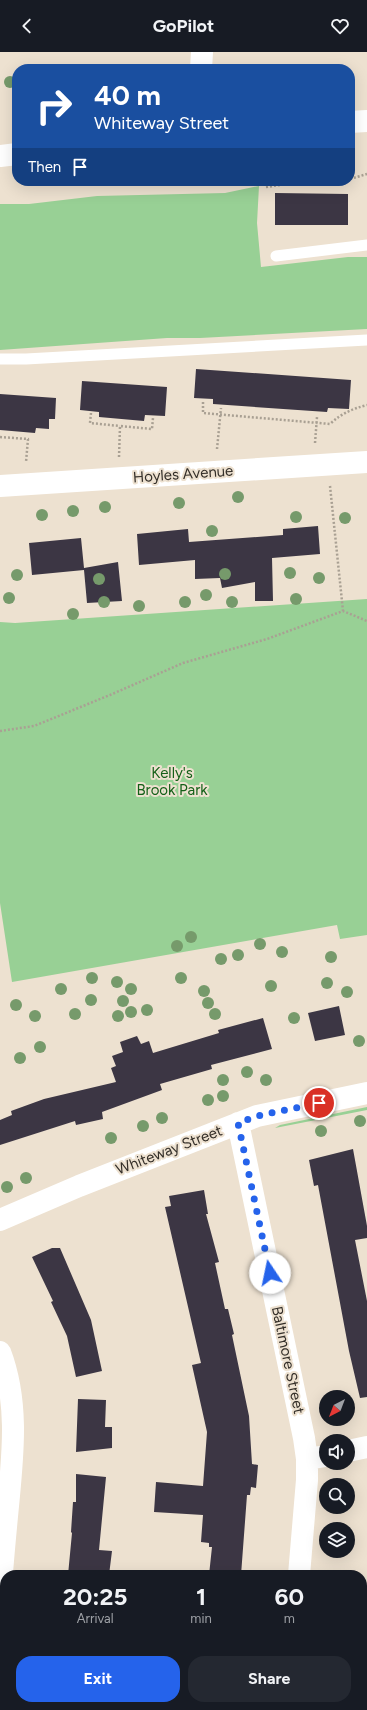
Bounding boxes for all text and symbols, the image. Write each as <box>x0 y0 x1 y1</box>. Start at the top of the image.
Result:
icon: back <box>16 15 38 37</box>
text: GoPilot <box>153 15 214 37</box>
icon: heart <box>329 15 351 37</box>
text: 40 m <box>94 78 161 112</box>
icon: right <box>28 80 80 132</box>
text: Whiteway Street <box>94 112 229 134</box>
icon: arrive <box>69 156 91 178</box>
text: Then <box>28 158 61 176</box>
street label: Hoyles Avenue <box>132 462 234 486</box>
park label: Kelly's Brook Park <box>136 764 208 799</box>
pin <box>302 1086 336 1120</box>
icon: arrive <box>308 1092 330 1114</box>
street label: Whiteway Street <box>113 1121 225 1179</box>
position arrow <box>249 1252 291 1294</box>
street label: Baltimore Street <box>268 1304 308 1416</box>
north arrow <box>319 1390 355 1426</box>
map controls <box>319 1390 355 1558</box>
button: sound <box>319 1434 355 1470</box>
button: search <box>319 1478 355 1514</box>
button: layers <box>319 1522 355 1558</box>
text: 20:25 <box>63 1582 127 1611</box>
text: 1 <box>196 1582 206 1611</box>
text: 60 <box>275 1582 304 1611</box>
text: Arrival <box>77 1611 114 1626</box>
text: min <box>190 1611 212 1626</box>
text: m <box>284 1611 295 1626</box>
button: Exit <box>16 1656 180 1702</box>
button: Share <box>188 1656 351 1702</box>

